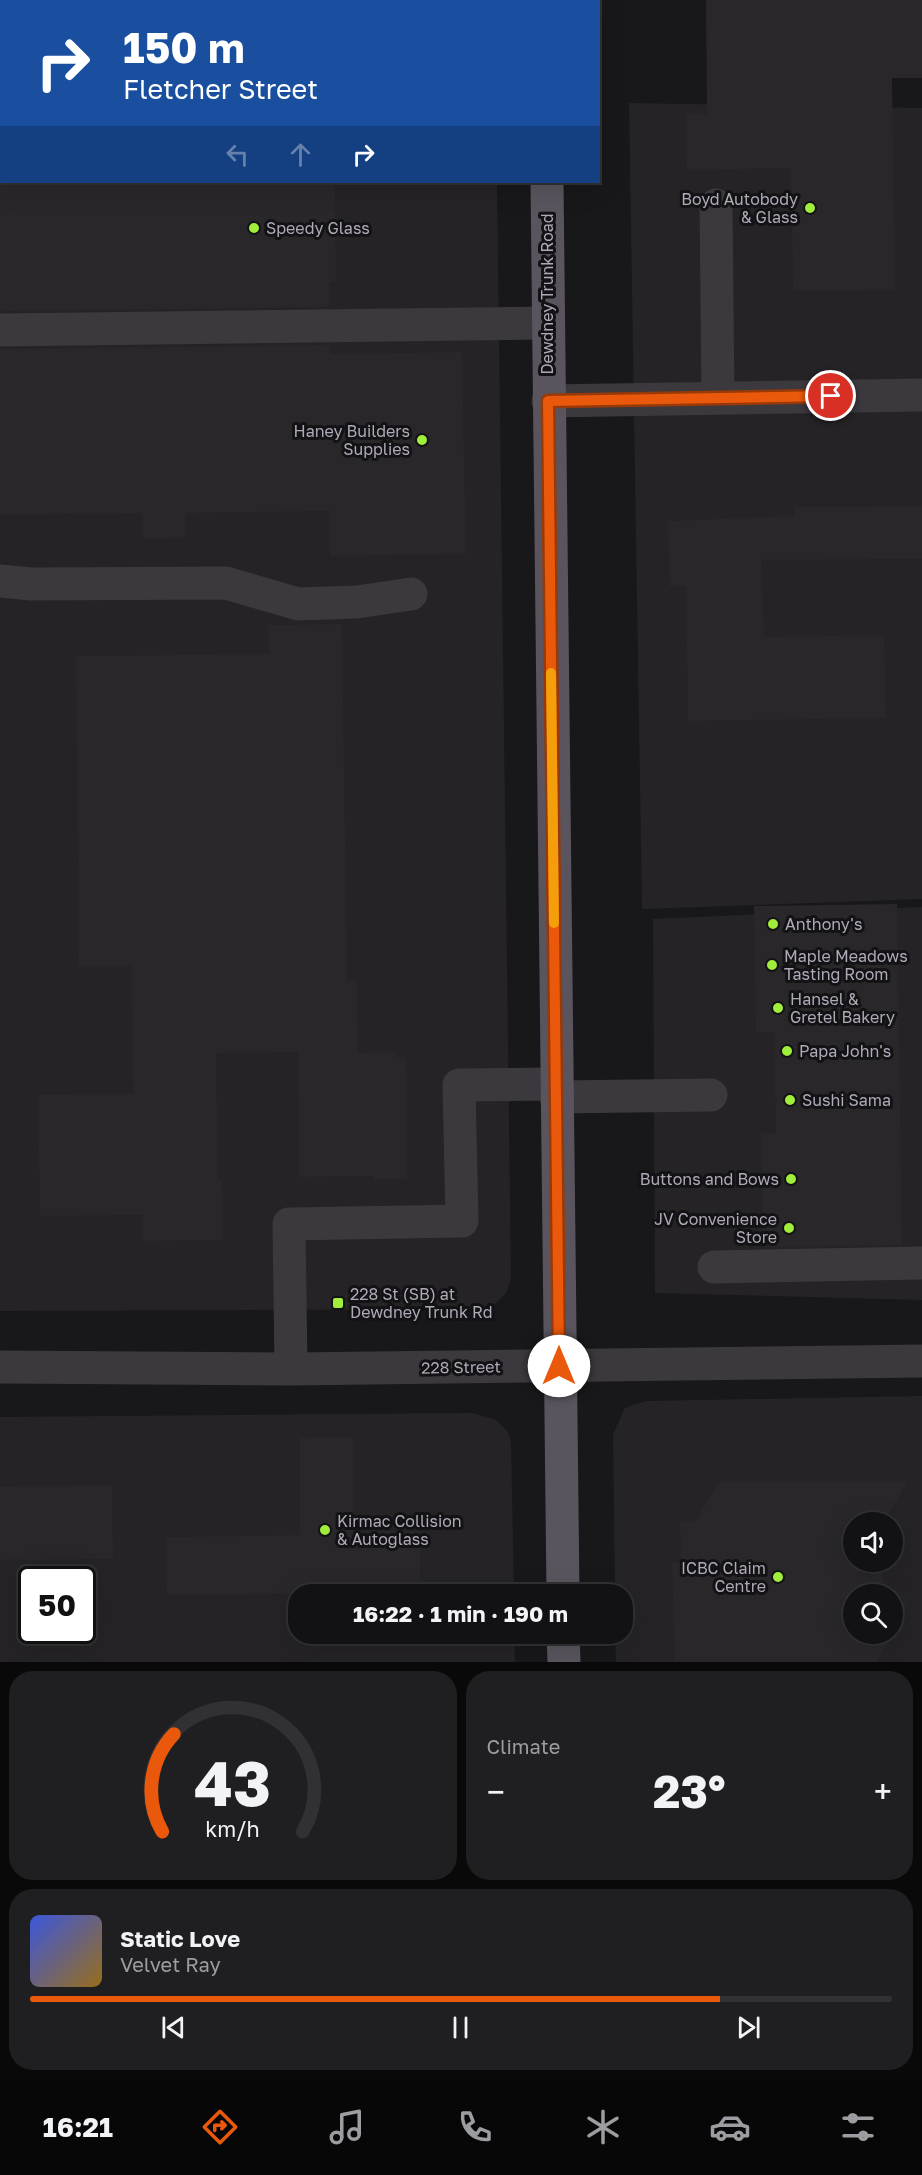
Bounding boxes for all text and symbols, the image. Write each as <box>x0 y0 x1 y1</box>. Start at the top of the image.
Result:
text: 150 m <box>123 22 245 72</box>
icon: right <box>24 24 102 102</box>
text: Fletcher Street <box>123 73 318 105</box>
icon: left <box>221 138 254 171</box>
icon: ahead <box>284 138 317 171</box>
icon: right <box>347 138 380 171</box>
place label: Boyd Autobody & Glass <box>681 189 798 227</box>
marker: Boyd Autobody & Glass <box>803 201 817 215</box>
street label: Dewdney Trunk Road <box>537 213 557 375</box>
place label: Speedy Glass <box>266 218 370 238</box>
marker: Speedy Glass <box>247 221 261 235</box>
pin <box>805 370 856 421</box>
icon: arrive <box>814 379 847 412</box>
place label: Haney Builders Supplies <box>294 421 410 459</box>
marker: Haney Builders Supplies <box>415 433 429 447</box>
place label: Anthony's <box>785 914 862 934</box>
marker: Anthony's <box>766 917 780 931</box>
place label: Maple Meadows Tasting Room <box>784 946 908 984</box>
marker: Maple Meadows Tasting Room <box>765 958 779 972</box>
place label: Hansel & Gretel Bakery <box>790 989 895 1027</box>
marker: Hansel & Gretel Bakery <box>771 1001 785 1015</box>
place label: Papa John's <box>799 1041 891 1061</box>
marker: Papa John's <box>780 1044 794 1058</box>
place label: Sushi Sama <box>802 1090 891 1110</box>
marker: Sushi Sama <box>783 1093 797 1107</box>
place label: Buttons and Bows <box>640 1169 779 1189</box>
marker: Buttons and Bows <box>784 1172 798 1186</box>
place label: JV Convenience Store <box>654 1209 777 1247</box>
marker: JV Convenience Store <box>782 1221 796 1235</box>
place label: 228 St (SB) at Dewdney Trunk Rd <box>350 1284 493 1322</box>
marker: 228 St (SB) at Dewdney Trunk Rd <box>331 1296 345 1310</box>
position arrow <box>527 1334 591 1398</box>
street label: 228 Street <box>421 1356 501 1378</box>
place label: Kirmac Collision & Autoglass <box>337 1511 462 1549</box>
map controls <box>843 1512 903 1644</box>
button: sound <box>843 1512 903 1572</box>
marker: Kirmac Collision & Autoglass <box>318 1523 332 1537</box>
place label: ICBC Claim Centre <box>681 1558 766 1596</box>
speed limit sign: 50 <box>18 1566 96 1644</box>
marker: ICBC Claim Centre <box>771 1570 785 1584</box>
button: search <box>843 1584 903 1644</box>
text: 16:22 · 1 min · 190 m <box>353 1600 568 1627</box>
text: Climate <box>487 1734 560 1758</box>
text: 43 <box>194 1745 271 1820</box>
text: 23° <box>653 1764 725 1818</box>
text: − <box>487 1772 505 1811</box>
text: + <box>874 1772 892 1811</box>
text: km/h <box>205 1817 260 1843</box>
text: Static Love <box>120 1925 240 1952</box>
text: Velvet Ray <box>120 1952 221 1976</box>
icon: previous <box>157 2011 190 2044</box>
icon: pause <box>444 2011 477 2044</box>
icon: next <box>732 2011 765 2044</box>
icon: directions <box>199 2106 241 2148</box>
icon: music <box>326 2106 368 2148</box>
icon: phone <box>454 2106 496 2148</box>
icon: climate <box>582 2106 624 2148</box>
icon: car <box>709 2106 751 2148</box>
icon: filters <box>837 2106 879 2148</box>
text: 16:21 <box>43 2111 113 2143</box>

